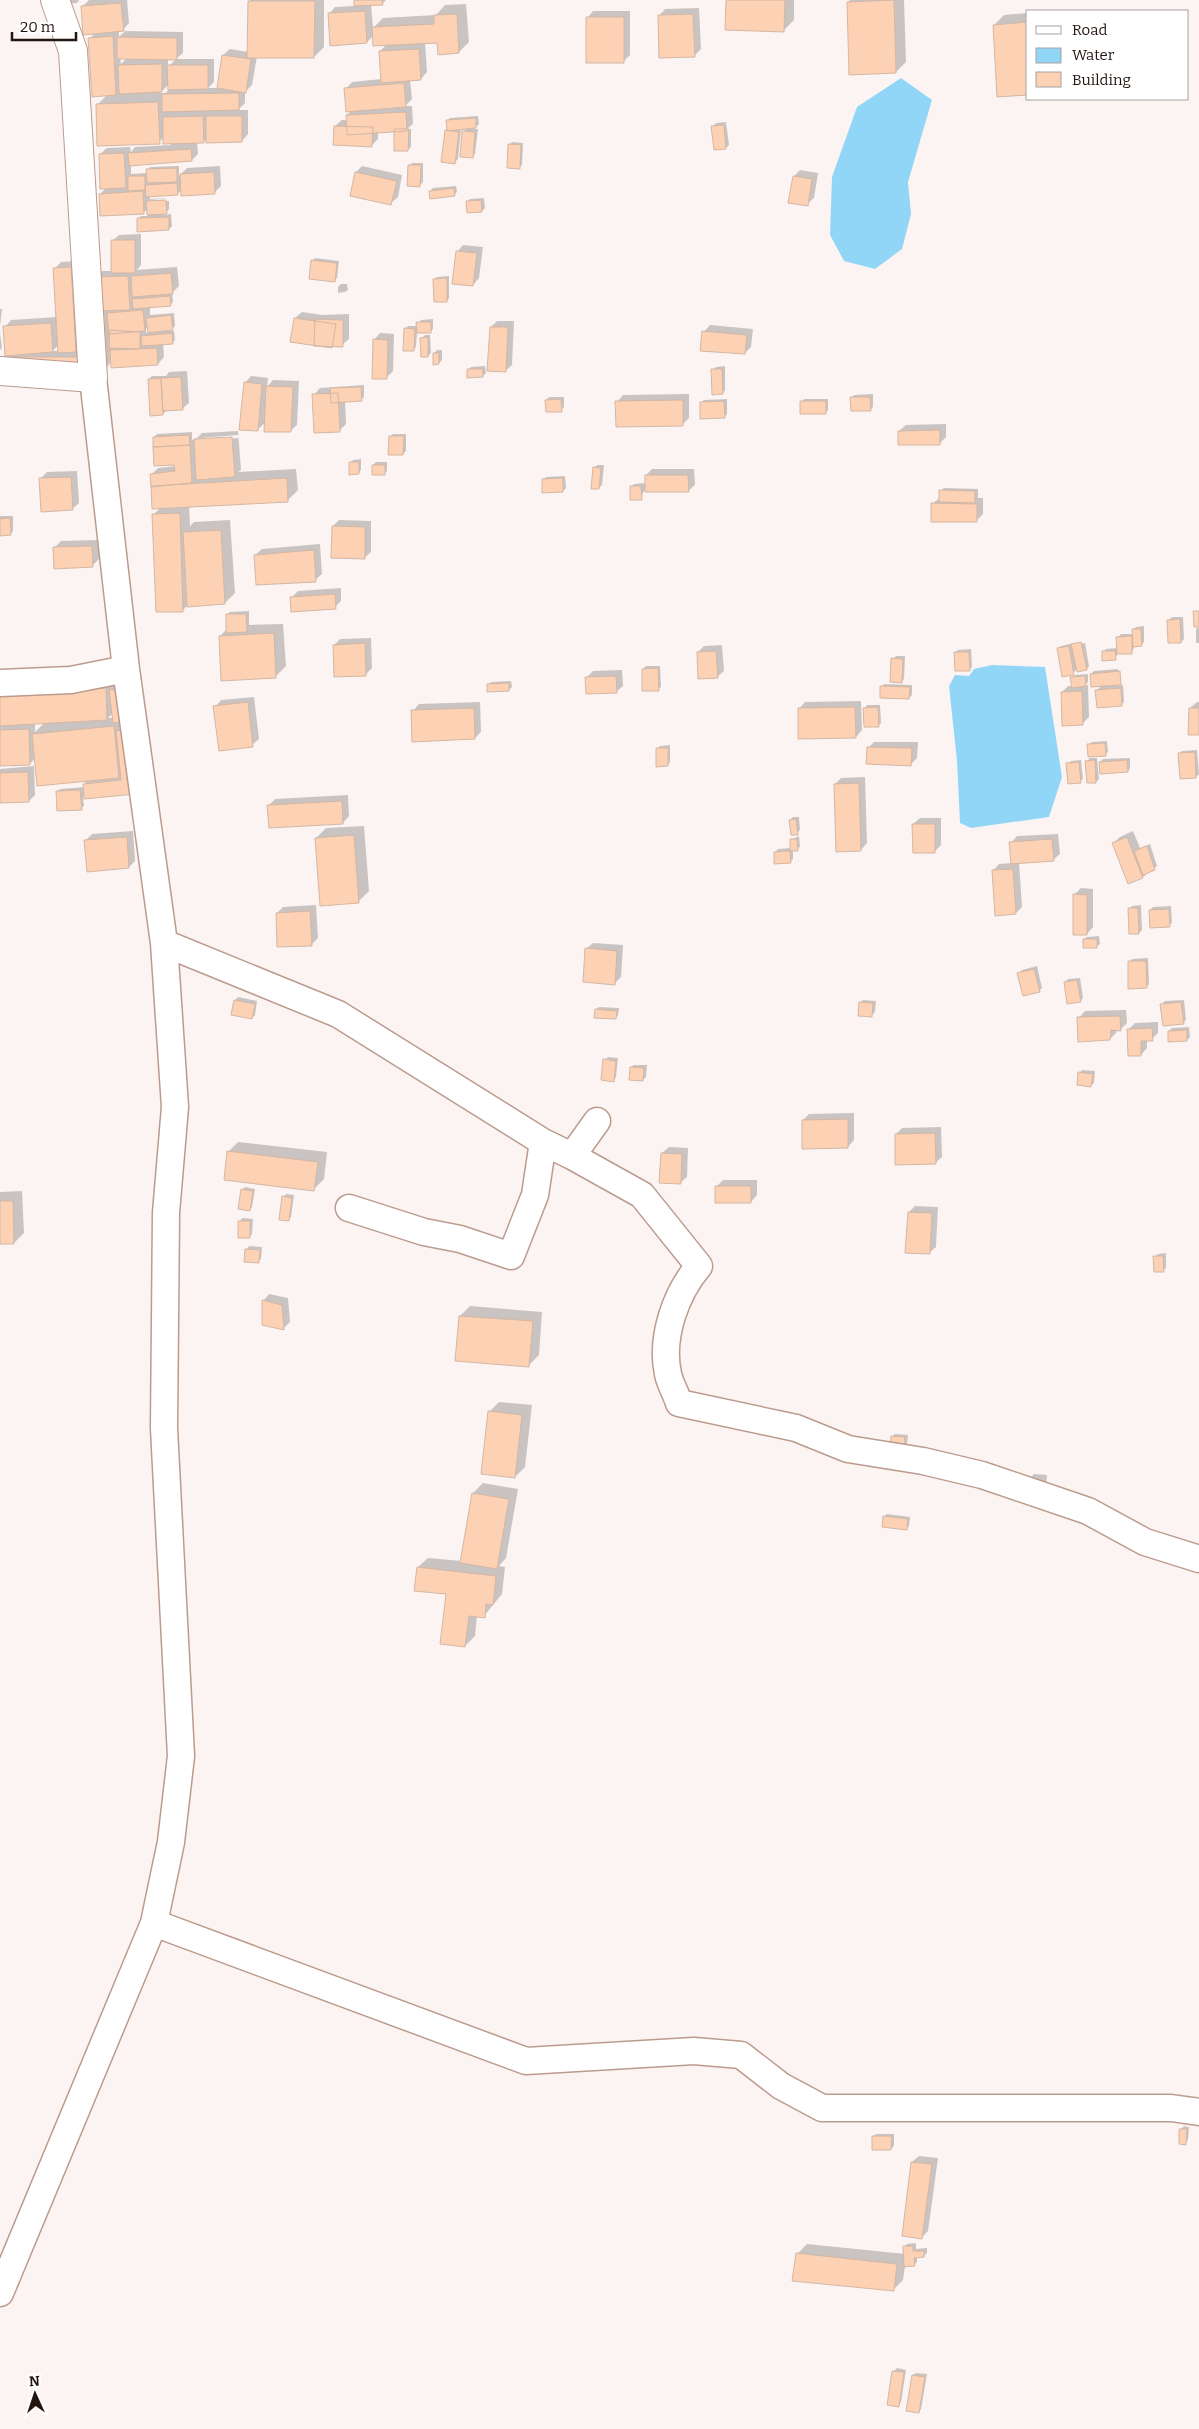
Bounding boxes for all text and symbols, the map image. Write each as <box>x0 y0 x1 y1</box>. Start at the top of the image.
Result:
scale bar <box>12 10 76 42</box>
legend <box>1026 10 1189 100</box>
text: 20 m <box>20 18 56 36</box>
text: Road <box>1072 21 1107 39</box>
text: Water <box>1072 46 1115 64</box>
text: Building <box>1072 71 1131 89</box>
north arrow <box>10 2369 60 2419</box>
text: N <box>29 2373 40 2390</box>

